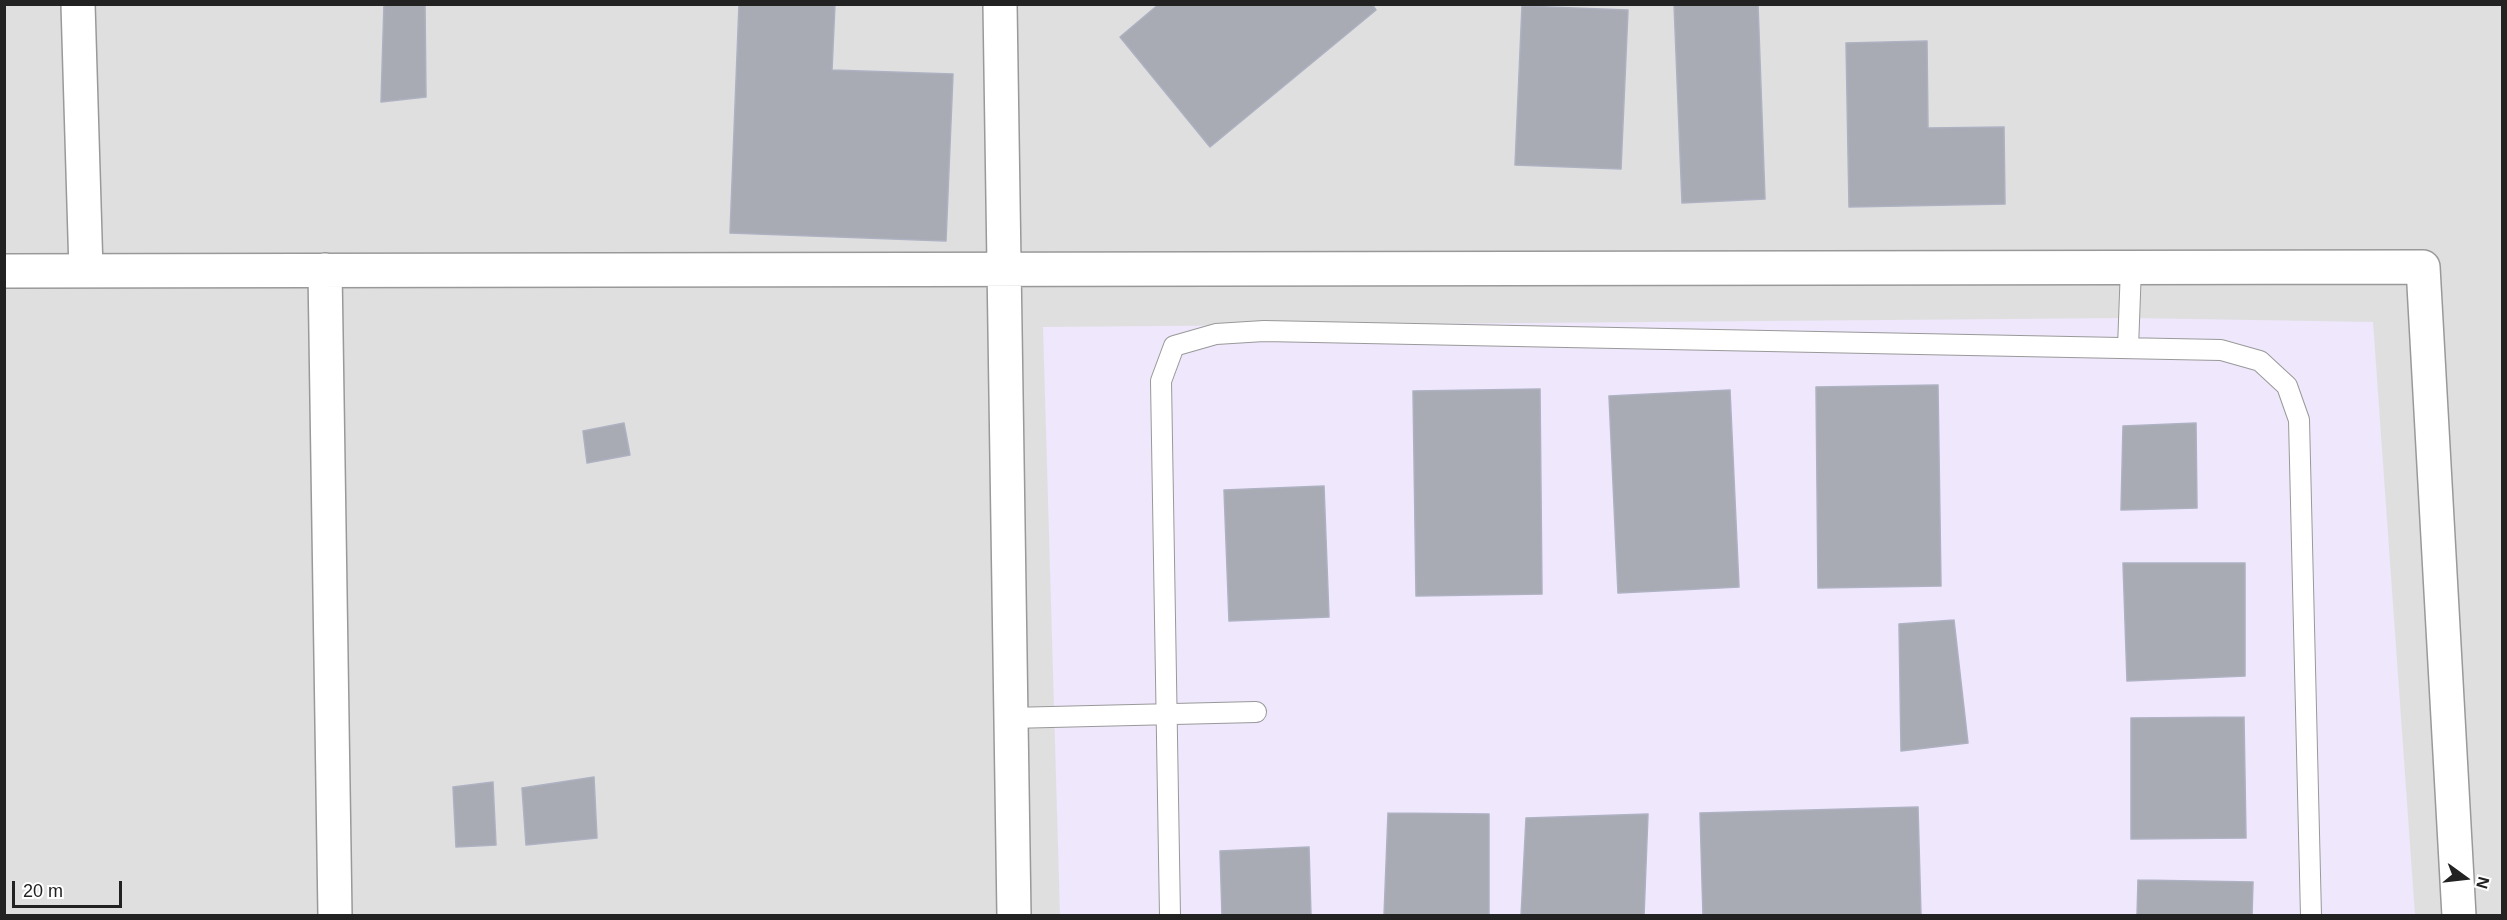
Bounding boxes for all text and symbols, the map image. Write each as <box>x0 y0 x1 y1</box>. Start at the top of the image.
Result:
north arrow <box>2435 848 2495 908</box>
scale bar <box>15 869 124 907</box>
text: N <box>2473 875 2493 891</box>
text: 20 m <box>23 881 63 901</box>

